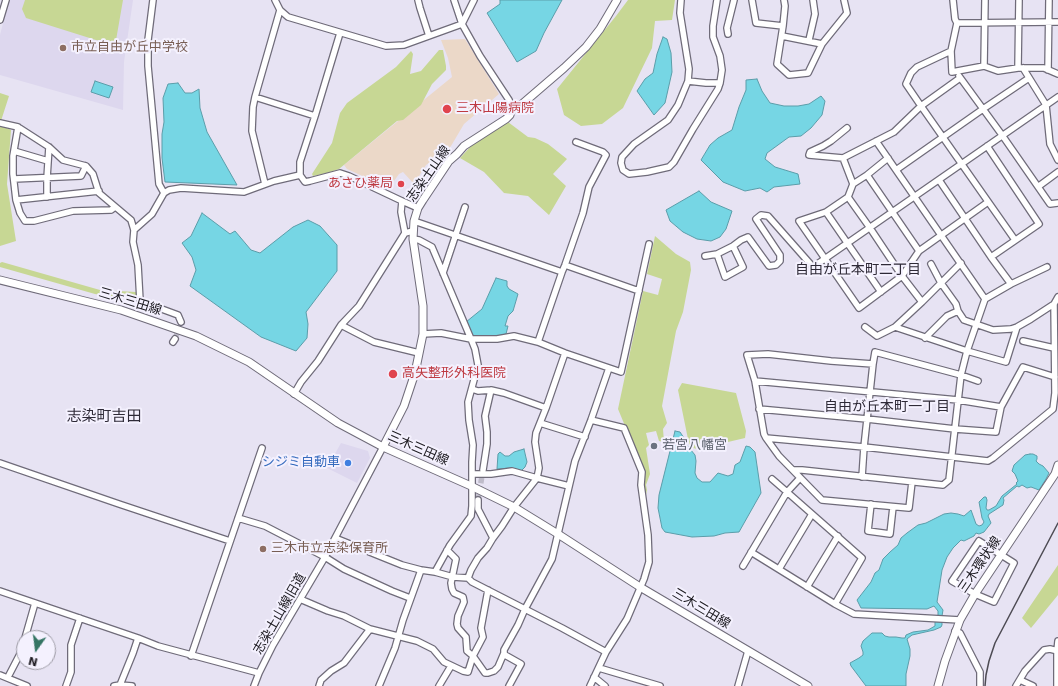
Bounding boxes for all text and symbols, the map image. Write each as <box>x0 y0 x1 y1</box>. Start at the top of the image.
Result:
place label: 市立自由が丘中学校 <box>71 40 188 56</box>
marker: 市立自由が丘中学校 <box>58 43 68 53</box>
place label: 三木山陽病院 <box>456 101 534 117</box>
marker: 三木山陽病院 <box>441 103 453 115</box>
street label: 志染土山線 <box>404 143 454 205</box>
place label: あさひ薬局 <box>328 176 393 192</box>
marker: あさひ薬局 <box>396 179 406 189</box>
district label: 自由が丘本町二丁目 <box>795 262 921 278</box>
street label: 三木三田線 <box>97 285 163 319</box>
place label: 高矢整形外科医院 <box>402 366 506 382</box>
marker: 高矢整形外科医院 <box>387 368 399 380</box>
district label: 自由が丘本町一丁目 <box>824 399 950 415</box>
district label: 志染町吉田 <box>67 408 141 426</box>
street label: 三木三田線 <box>385 429 451 469</box>
place label: 若宮八幡宮 <box>662 438 727 454</box>
marker: 若宮八幡宮 <box>649 441 659 451</box>
place label: シジミ自動車 <box>262 455 340 471</box>
marker: シジミ自動車 <box>343 458 353 468</box>
street label: 三木環状線 <box>955 534 1005 596</box>
place label: 三木市立志染保育所 <box>271 541 388 557</box>
marker: 三木市立志染保育所 <box>258 544 268 554</box>
street label: 志染土山線旧道 <box>250 571 310 657</box>
street label: 三木三田線 <box>669 586 733 632</box>
north arrow <box>16 630 56 670</box>
text: N <box>27 654 39 669</box>

